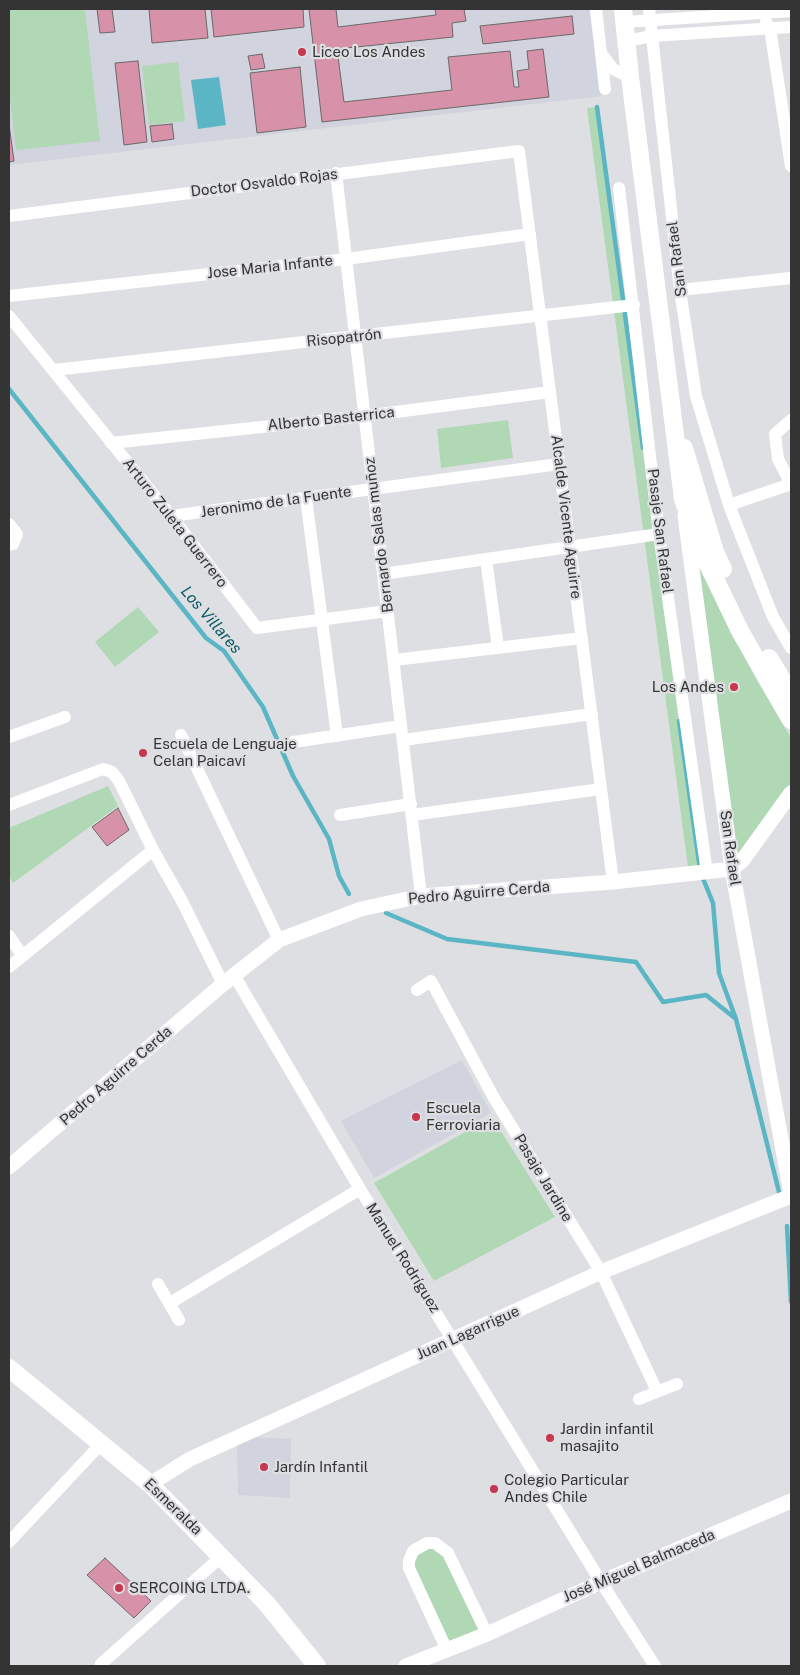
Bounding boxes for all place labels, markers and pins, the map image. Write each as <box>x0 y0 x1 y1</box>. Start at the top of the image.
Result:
place label: Liceo Los Andes <box>312 43 425 61</box>
marker: Liceo Los Andes <box>296 46 308 58</box>
place label: Los Andes <box>652 678 724 696</box>
marker: Los Andes <box>728 681 740 693</box>
place label: Escuela de Lenguaje Celan Paicaví <box>153 735 297 770</box>
marker: Escuela de Lenguaje Celan Paicaví <box>137 747 149 759</box>
place label: Escuela Ferroviaria <box>426 1099 501 1134</box>
marker: Escuela Ferroviaria <box>410 1111 422 1123</box>
place label: Jardin infantil masajito <box>560 1420 654 1455</box>
marker: Jardin infantil masajito <box>544 1432 556 1444</box>
place label: Jardín Infantil <box>274 1458 368 1476</box>
marker: Jardín Infantil <box>258 1461 270 1473</box>
place label: Colegio Particular Andes Chile <box>504 1471 629 1506</box>
marker: Colegio Particular Andes Chile <box>488 1483 500 1495</box>
place label: SERCOING LTDA. <box>129 1579 250 1597</box>
marker: SERCOING LTDA. <box>113 1582 125 1594</box>

